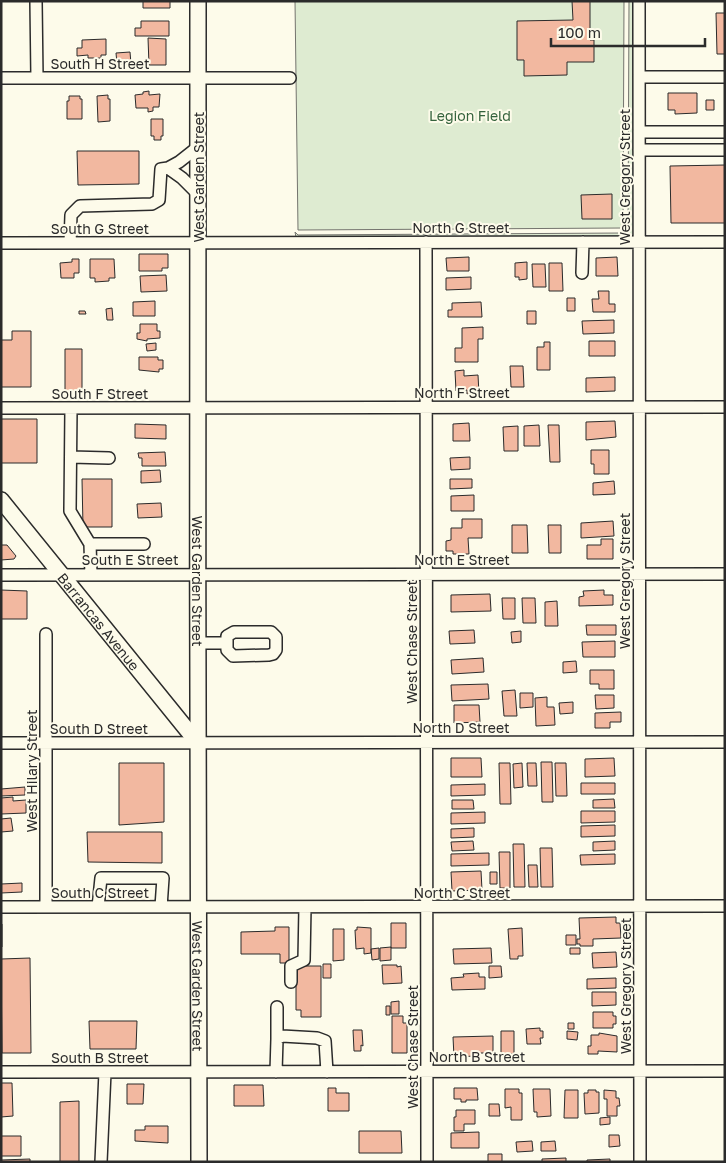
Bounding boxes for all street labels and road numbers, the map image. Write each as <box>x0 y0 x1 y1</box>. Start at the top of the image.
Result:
street label: South H Street <box>50 55 150 72</box>
street label: West Gregory Street <box>616 109 633 245</box>
street label: West Garden Street <box>190 112 207 242</box>
street label: North G Street <box>412 219 510 236</box>
street label: South G Street <box>51 220 149 237</box>
street label: North F Street <box>414 384 510 401</box>
street label: South F Street <box>52 385 148 402</box>
street label: West Gregory Street <box>616 513 633 649</box>
street label: West Garden Street <box>189 515 206 647</box>
street label: South E Street <box>81 551 179 568</box>
street label: North E Street <box>414 551 510 568</box>
street label: Barrancas Avenue <box>55 569 144 673</box>
street label: West Chase Street <box>403 580 420 704</box>
street label: West Hilary Street <box>23 710 40 832</box>
street label: North D Street <box>412 719 510 736</box>
street label: South D Street <box>50 720 148 737</box>
street label: South C Street <box>51 884 149 901</box>
street label: North C Street <box>414 884 510 901</box>
street label: West Gregory Street <box>617 918 634 1054</box>
street label: West Garden Street <box>190 920 207 1052</box>
street label: West Chase Street <box>404 985 421 1109</box>
street label: North B Street <box>429 1048 525 1065</box>
street label: South B Street <box>51 1049 149 1066</box>

